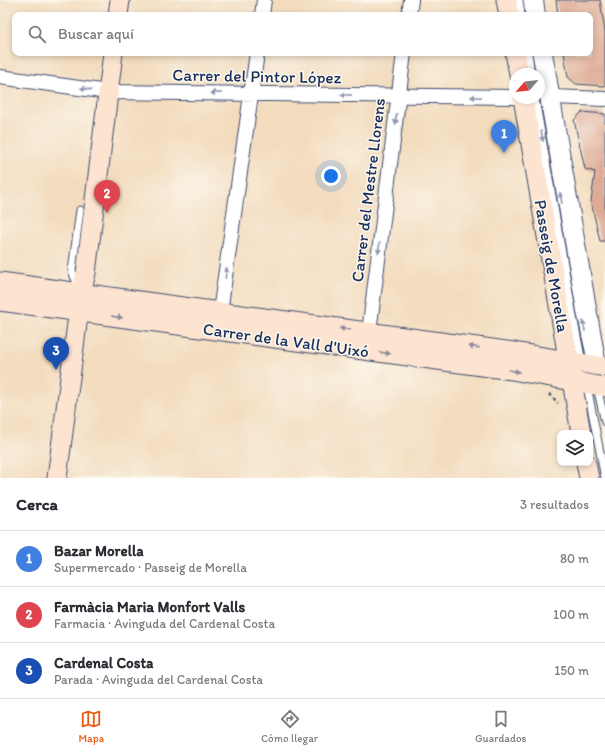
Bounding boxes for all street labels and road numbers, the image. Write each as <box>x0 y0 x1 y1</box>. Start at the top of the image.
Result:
street label: Carrer del Pintor López <box>172 65 342 87</box>
street label: Carrer del Mestre Llorens <box>347 97 389 283</box>
street label: Passeig de Morella <box>530 198 574 334</box>
street label: Carrer de la Vall d'Uixó <box>202 318 370 362</box>

